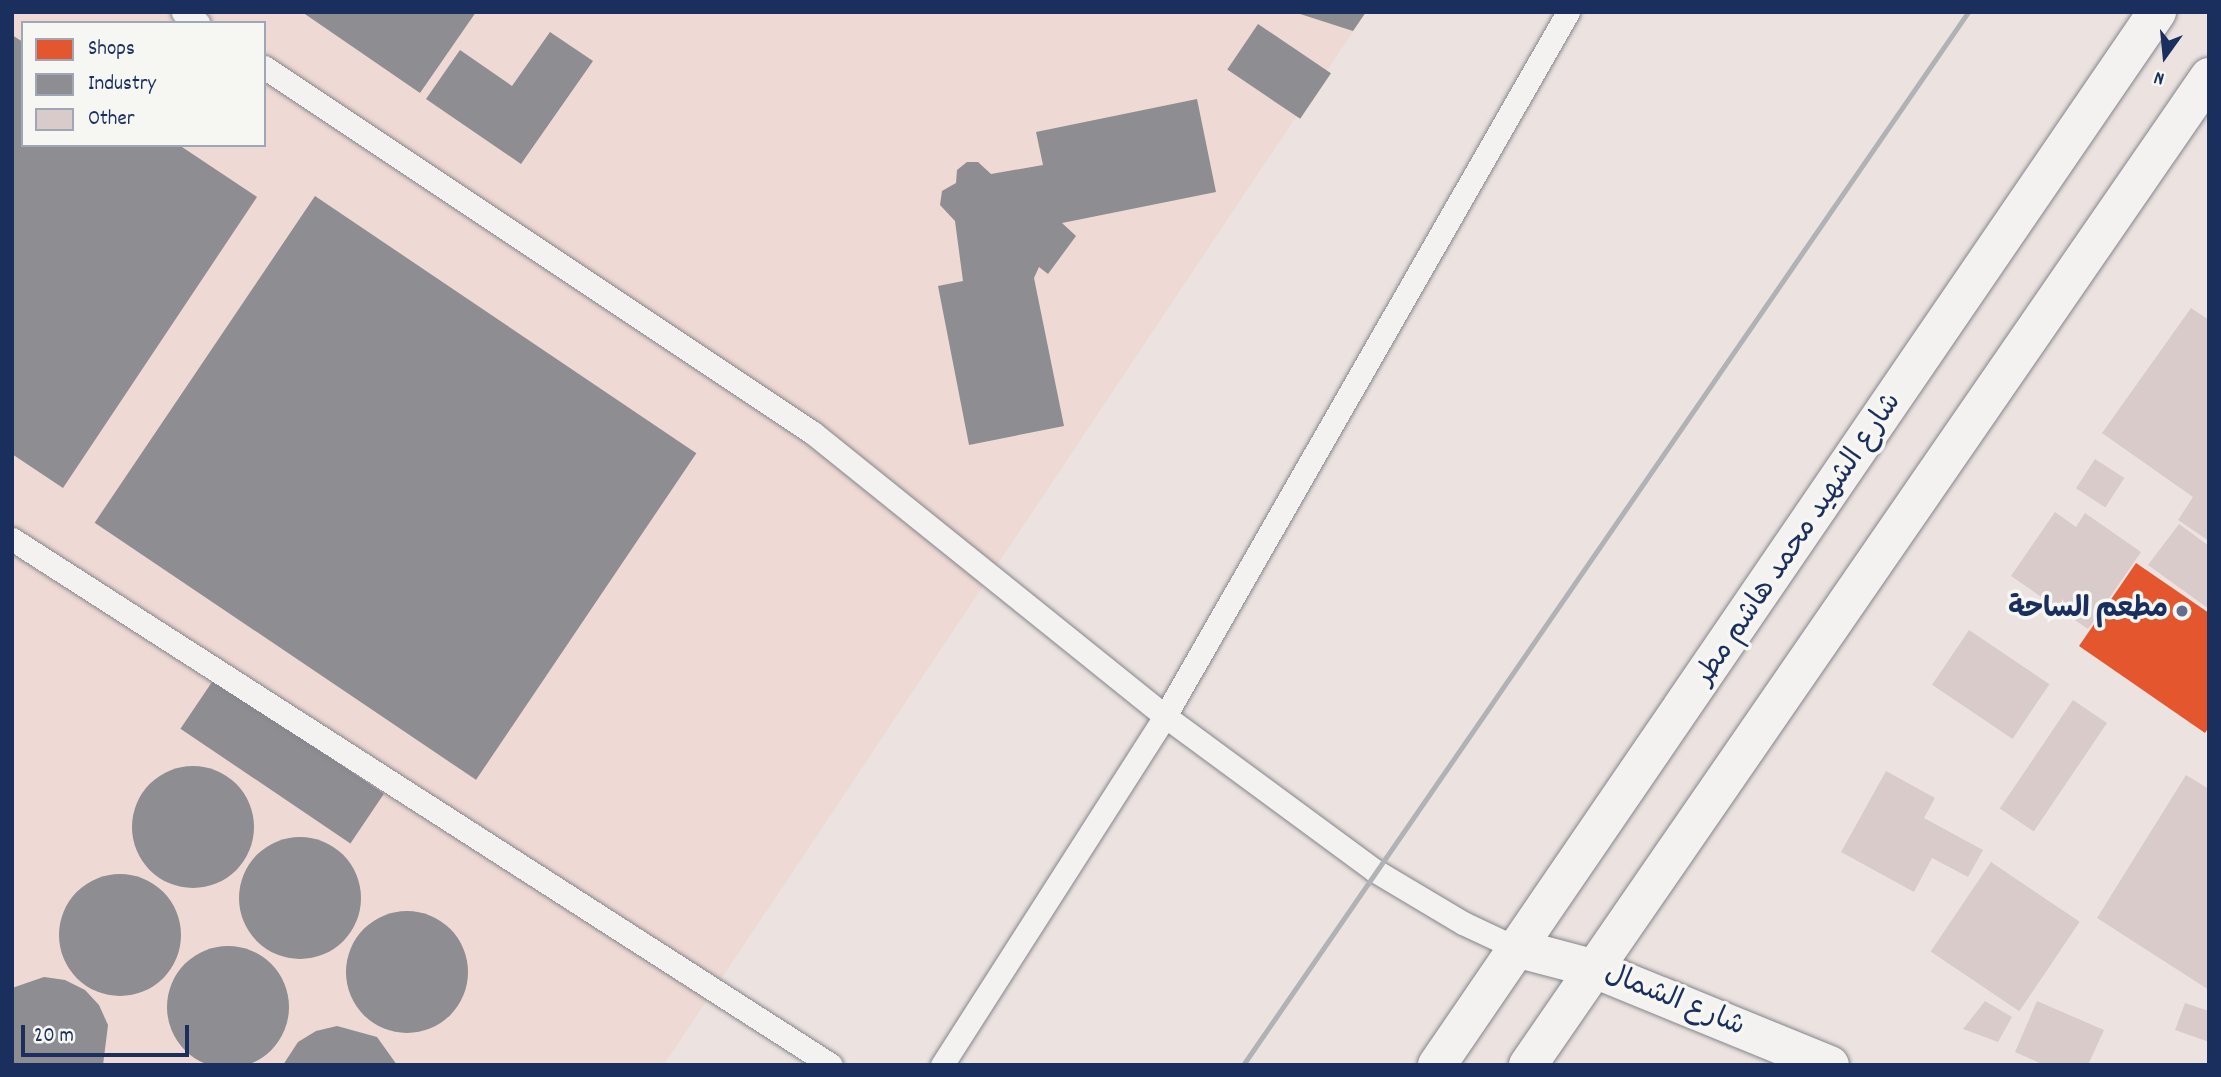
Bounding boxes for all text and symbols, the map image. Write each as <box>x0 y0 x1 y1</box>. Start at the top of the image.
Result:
legend <box>21 21 266 147</box>
north arrow <box>2130 21 2200 91</box>
text: Shops <box>88 35 135 65</box>
text: N <box>2151 63 2167 91</box>
text: Industry <box>88 70 156 100</box>
text: Other <box>88 105 134 135</box>
street label: شارع الشهيد محمد هاشم مطر <box>1690 388 1910 692</box>
place label: مطعم الساحة <box>2008 594 2168 628</box>
marker: مطعم الساحة <box>2174 603 2190 619</box>
street label: شارع الشمال <box>1599 959 1749 1045</box>
scale bar <box>24 1010 192 1054</box>
text: 20 m <box>34 1022 74 1052</box>

